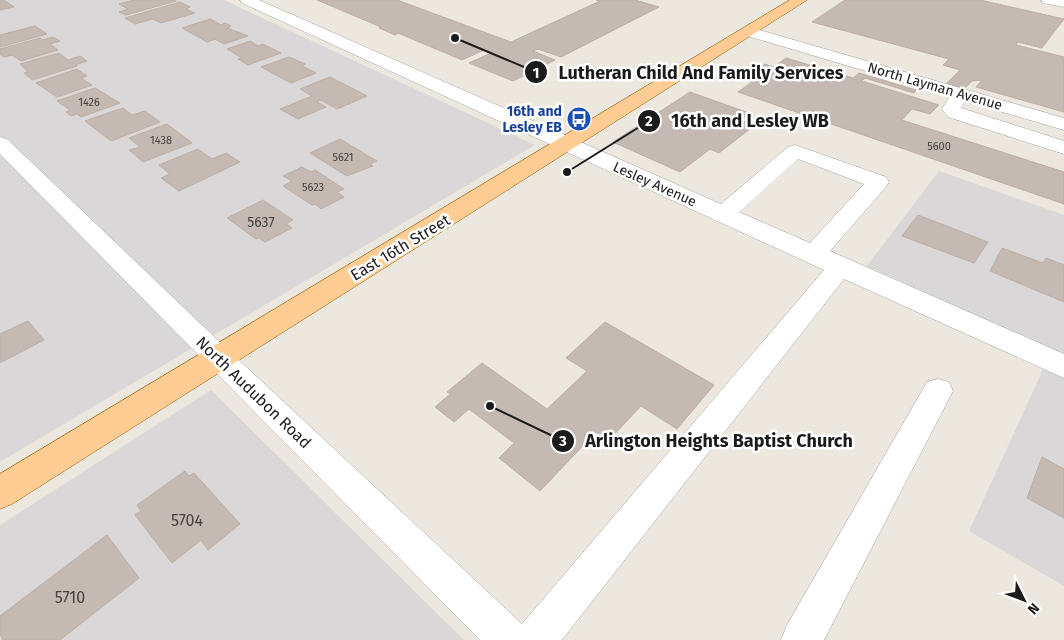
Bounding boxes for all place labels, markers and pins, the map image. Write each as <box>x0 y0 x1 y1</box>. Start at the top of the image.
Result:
callout: Lutheran Child And Family Services <box>524 56 854 89</box>
place label: 16th and Lesley EB <box>502 103 562 136</box>
callout: 16th and Lesley WB <box>636 104 839 137</box>
bus stop icon: 16th and Lesley EB <box>566 106 592 132</box>
callout: Arlington Heights Baptist Church <box>550 425 863 458</box>

